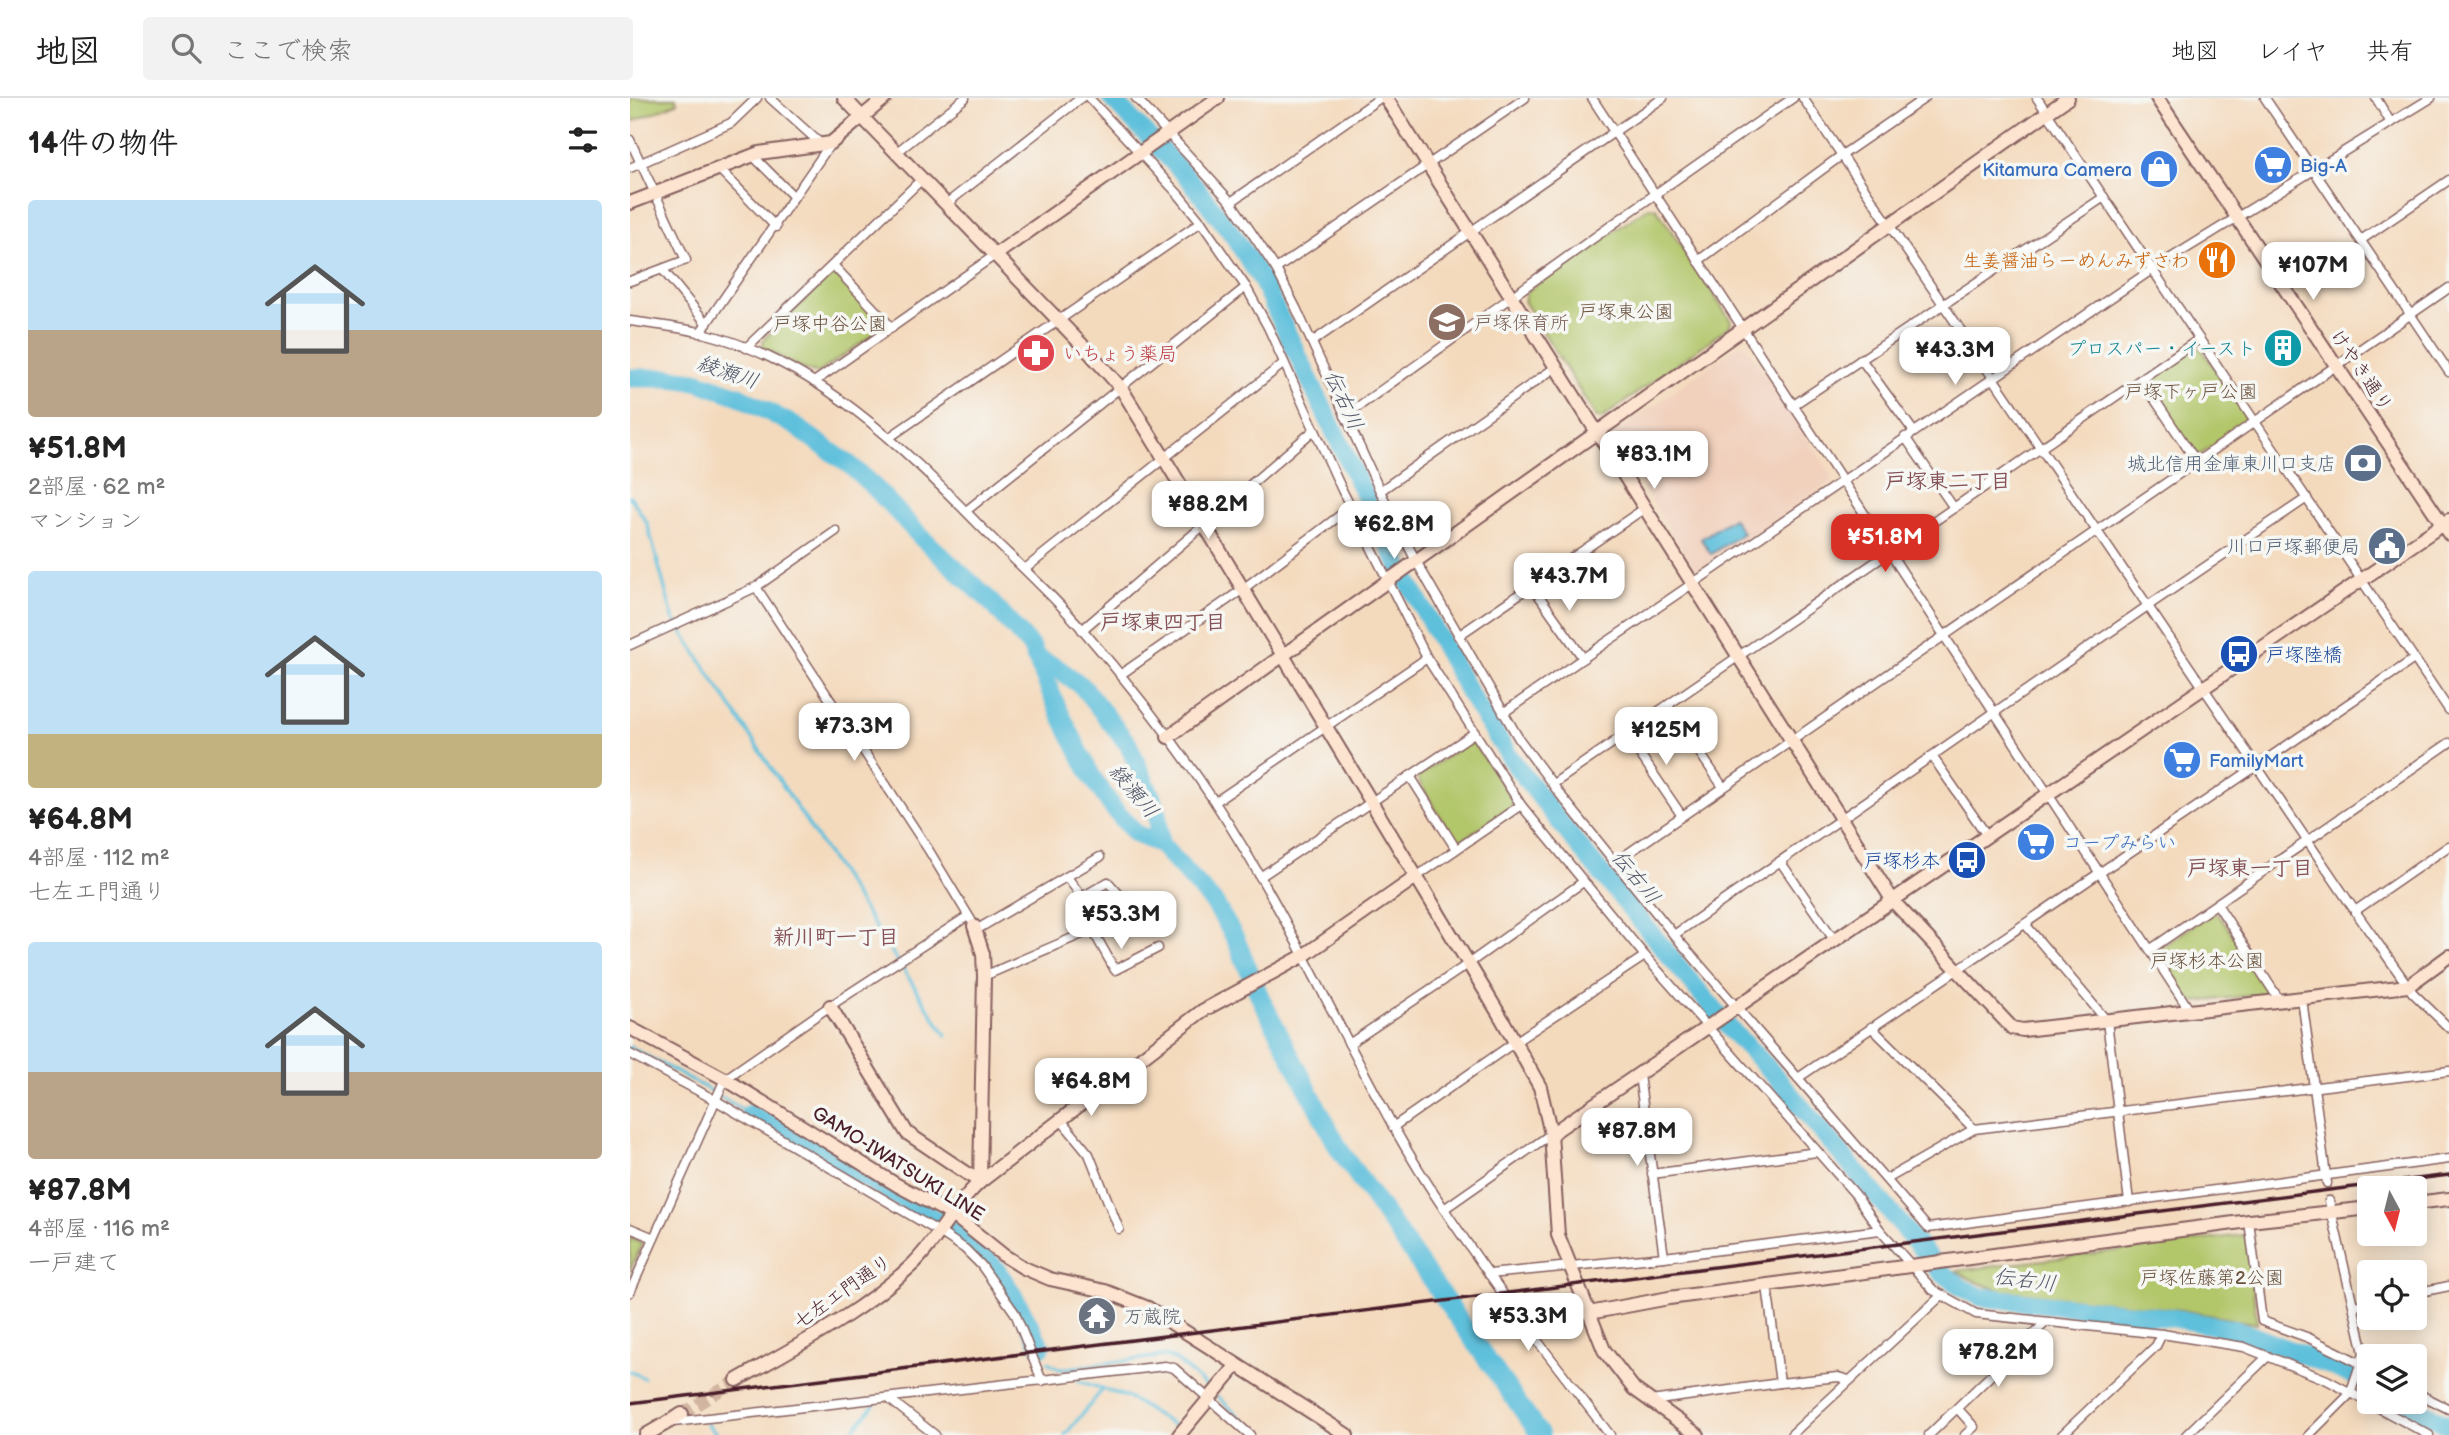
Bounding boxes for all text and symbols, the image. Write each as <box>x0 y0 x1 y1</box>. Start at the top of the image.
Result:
search box <box>143 17 633 80</box>
icon: search <box>167 29 205 67</box>
text: 地図 <box>35 32 101 72</box>
text: ここで検索 <box>223 36 353 67</box>
text: 地図 <box>2171 37 2219 66</box>
text: レイヤ <box>2257 37 2328 66</box>
text: 共有 <box>2366 37 2414 66</box>
icon: filters <box>564 121 602 159</box>
text: 14件の物件 <box>28 126 178 162</box>
supermarket icon: Big-A <box>2252 144 2294 186</box>
shop icon: Kitamura Camera <box>2138 148 2180 190</box>
place label: Big-A <box>2300 155 2347 178</box>
place label: Kitamura Camera <box>1982 159 2132 182</box>
restaurant icon: 生姜醤油らーめんみずさわ <box>2196 239 2238 281</box>
pin: ¥107M <box>2264 242 2362 302</box>
icon: home <box>252 246 378 372</box>
place label: 生姜醤油らーめんみずさわ <box>1963 250 2190 273</box>
text: ¥107M <box>2278 251 2348 279</box>
school or university icon: 戸塚保育所 <box>1426 301 1468 343</box>
park label: 戸塚東公園 <box>1578 301 1674 324</box>
place label: 戸塚保育所 <box>1474 312 1569 335</box>
park label: 戸塚中谷公園 <box>773 313 887 336</box>
street label: けやき通り <box>2325 325 2397 417</box>
building icon: プロスパー・イースト <box>2262 327 2304 369</box>
pin: ¥43.3M <box>1898 328 2012 387</box>
pharmacy icon: いちょう薬局 <box>1015 332 1057 374</box>
text: ¥43.3M <box>1915 336 1995 364</box>
place label: プロスパー・イースト <box>2067 338 2256 361</box>
place label: いちょう薬局 <box>1063 343 1177 366</box>
water label: 綾瀬川 <box>694 350 762 395</box>
water label: 伝右川 <box>1319 366 1368 434</box>
park label: 戸塚下ヶ戸公園 <box>2124 381 2258 404</box>
text: ¥51.8M <box>28 431 127 467</box>
pin: ¥83.1M <box>1597 432 1711 491</box>
text: ¥83.1M <box>1616 440 1692 468</box>
bank icon: 城北信用金庫東川口支店 <box>2342 442 2384 484</box>
place label: 城北信用金庫東川口支店 <box>2127 453 2336 476</box>
district label: 戸塚東二丁目 <box>1885 469 2011 494</box>
text: 2部屋 · 62 m² <box>28 473 165 501</box>
pin: ¥88.2M <box>1151 482 1265 541</box>
text: ¥88.2M <box>1168 490 1248 518</box>
pin: ¥62.8M <box>1337 502 1451 561</box>
text: マンション <box>28 507 142 535</box>
text: ¥62.8M <box>1354 510 1434 538</box>
pin: ¥51.8M <box>1828 514 1942 574</box>
text: ¥51.8M <box>1847 523 1923 551</box>
public building icon: 川口戸塚郵便局 <box>2366 525 2408 567</box>
place label: 川口戸塚郵便局 <box>2227 536 2360 559</box>
pin: ¥43.7M <box>1512 554 1626 613</box>
text: ¥43.7M <box>1530 562 1608 590</box>
district label: 戸塚東四丁目 <box>1100 610 1226 635</box>
icon: home <box>252 617 378 743</box>
bus stop icon: 戸塚陸橋 <box>2218 633 2260 675</box>
place label: 戸塚陸橋 <box>2266 644 2342 667</box>
pin: ¥73.3M <box>797 704 911 763</box>
pin: ¥125M <box>1617 708 1715 767</box>
text: ¥73.3M <box>815 712 893 740</box>
text: ¥125M <box>1631 716 1701 744</box>
supermarket icon: FamilyMart <box>2161 739 2203 781</box>
place label: FamilyMart <box>2209 750 2304 773</box>
water label: 綾瀬川 <box>1104 759 1163 823</box>
text: ¥64.8M <box>28 802 133 838</box>
supermarket icon: コープみらい <box>2015 821 2057 863</box>
place label: コープみらい <box>2063 832 2176 855</box>
bus stop icon: 戸塚杉本 <box>1946 839 1988 881</box>
text: 4部屋 · 112 m² <box>28 844 170 872</box>
water label: 伝右川 <box>1606 845 1665 910</box>
place label: 戸塚杉本 <box>1864 850 1940 873</box>
district label: 戸塚東一丁目 <box>2187 856 2313 881</box>
text: 七左エ門通り <box>28 878 166 906</box>
pin: ¥53.3M <box>1064 892 1178 951</box>
text: ¥53.3M <box>1081 900 1161 928</box>
district label: 新川町一丁目 <box>773 925 899 950</box>
park label: 戸塚杉本公園 <box>2150 950 2264 973</box>
icon: home <box>252 988 378 1114</box>
pin: ¥64.8M <box>1034 1058 1148 1118</box>
text: ¥64.8M <box>1051 1067 1131 1095</box>
street label: GAMO-IWATSUKI LINE <box>808 1102 988 1227</box>
pin: ¥87.8M <box>1580 1108 1694 1168</box>
text: ¥87.8M <box>1597 1117 1677 1145</box>
text: ¥87.8M <box>28 1173 132 1209</box>
north arrow <box>2357 1176 2427 1246</box>
map controls <box>2357 1176 2427 1414</box>
text: 4部屋 · 116 m² <box>28 1215 170 1243</box>
text: 一戸建て <box>28 1249 120 1277</box>
street label: 七左エ門通り <box>790 1250 896 1334</box>
button: locate <box>2357 1260 2427 1330</box>
water label: 伝右川 <box>1992 1264 2058 1297</box>
park label: 戸塚佐藤第2公園 <box>2140 1267 2284 1290</box>
pin: ¥53.3M <box>1471 1294 1585 1353</box>
temple icon: 万蔵院 <box>1076 1295 1118 1337</box>
text: ¥53.3M <box>1488 1302 1568 1330</box>
place label: 万蔵院 <box>1124 1306 1181 1329</box>
pin: ¥78.2M <box>1941 1330 2055 1389</box>
text: ¥78.2M <box>1958 1338 2038 1366</box>
button: layers <box>2357 1344 2427 1414</box>

